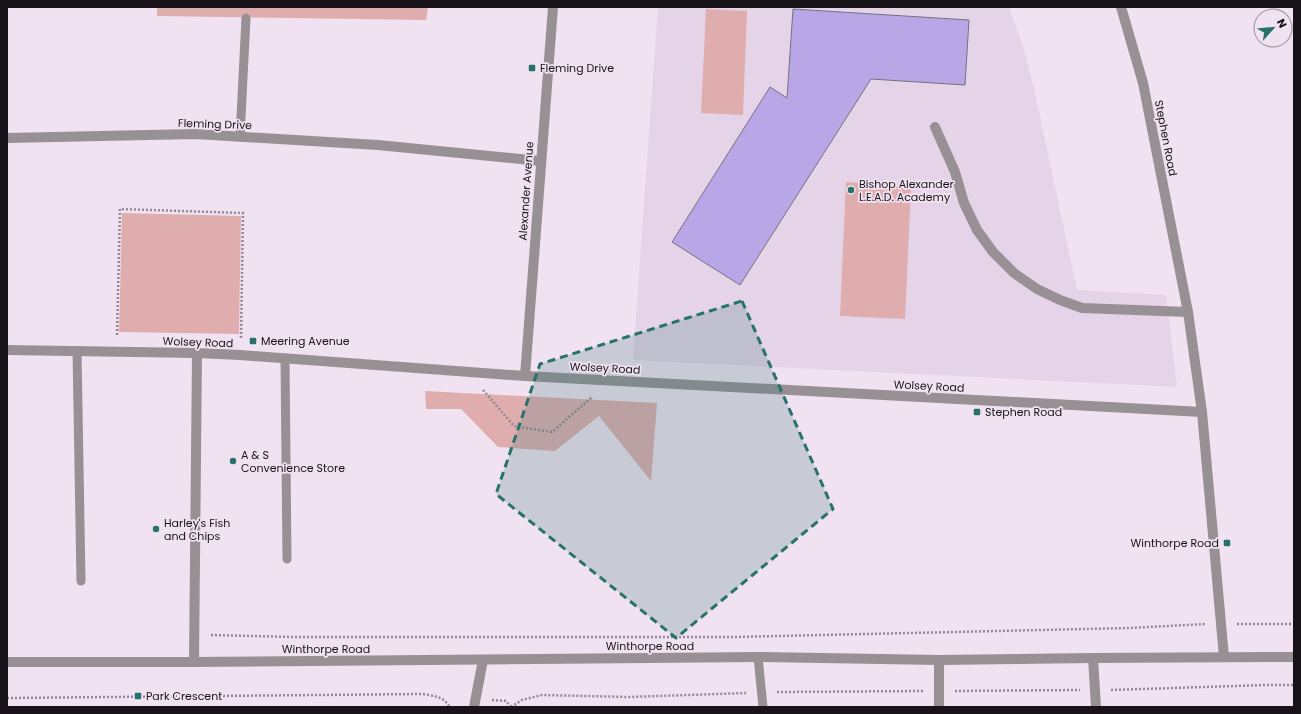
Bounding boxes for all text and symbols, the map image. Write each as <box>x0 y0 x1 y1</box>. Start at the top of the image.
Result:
north arrow <box>1253 8 1293 48</box>
text: N <box>1273 16 1291 31</box>
place label: Fleming Drive <box>540 60 614 76</box>
marker: Fleming Drive <box>527 63 537 73</box>
street label: Stephen Road <box>1151 99 1181 177</box>
street label: Fleming Drive <box>178 115 252 133</box>
street label: Alexander Avenue <box>515 141 537 241</box>
place label: Bishop Alexander L.E.A.D. Academy <box>859 176 954 205</box>
marker: Bishop Alexander L.E.A.D. Academy <box>846 185 856 195</box>
street label: Wolsey Road <box>162 333 234 351</box>
place label: Meering Avenue <box>261 333 350 349</box>
marker: Meering Avenue <box>248 336 258 346</box>
street label: Wolsey Road <box>569 358 641 378</box>
street label: Wolsey Road <box>893 376 965 396</box>
place label: Stephen Road <box>985 404 1062 420</box>
marker: Stephen Road <box>972 407 982 417</box>
place label: A & S Convenience Store <box>241 447 345 476</box>
marker: A & S Convenience Store <box>228 456 238 466</box>
place label: Harley's Fish and Chips <box>164 515 230 544</box>
marker: Harley's Fish and Chips <box>151 524 161 534</box>
place label: Winthorpe Road <box>1131 535 1219 551</box>
marker: Winthorpe Road <box>1222 538 1232 548</box>
street label: Winthorpe Road <box>606 638 694 654</box>
street label: Winthorpe Road <box>282 641 370 657</box>
place label: Park Crescent <box>146 688 222 704</box>
marker: Park Crescent <box>133 691 143 701</box>

